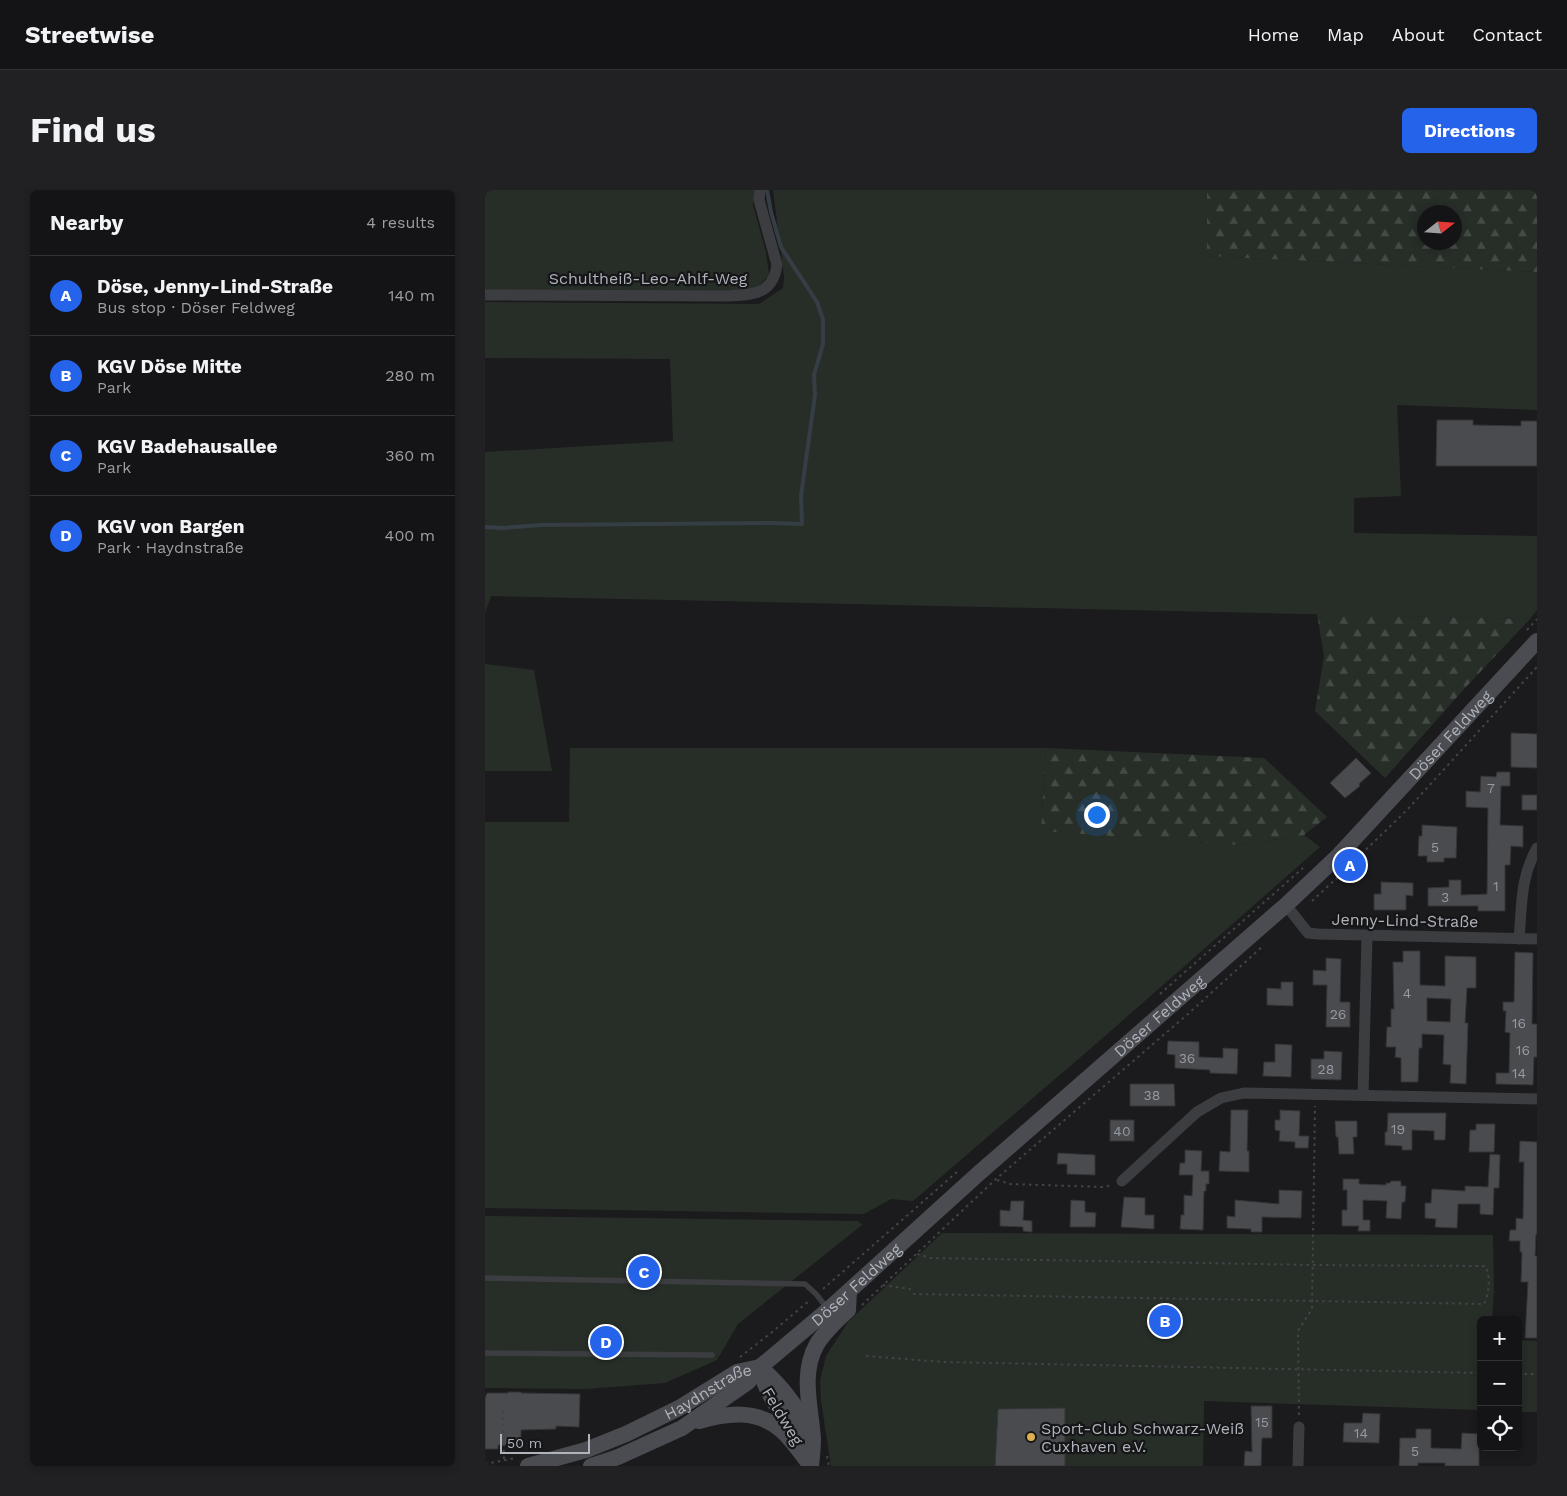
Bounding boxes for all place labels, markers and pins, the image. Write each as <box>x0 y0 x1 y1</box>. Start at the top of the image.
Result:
pin: A <box>1334 846 1366 884</box>
pin: C <box>628 1253 660 1291</box>
pin: B <box>1149 1302 1181 1340</box>
pin: D <box>590 1323 622 1361</box>
place label: Sport-Club Schwarz-Weiß Cuxhaven e.V. <box>1041 1419 1244 1456</box>
marker: Sport-Club Schwarz-Weiß Cuxhaven e.V. <box>1025 1431 1037 1443</box>

